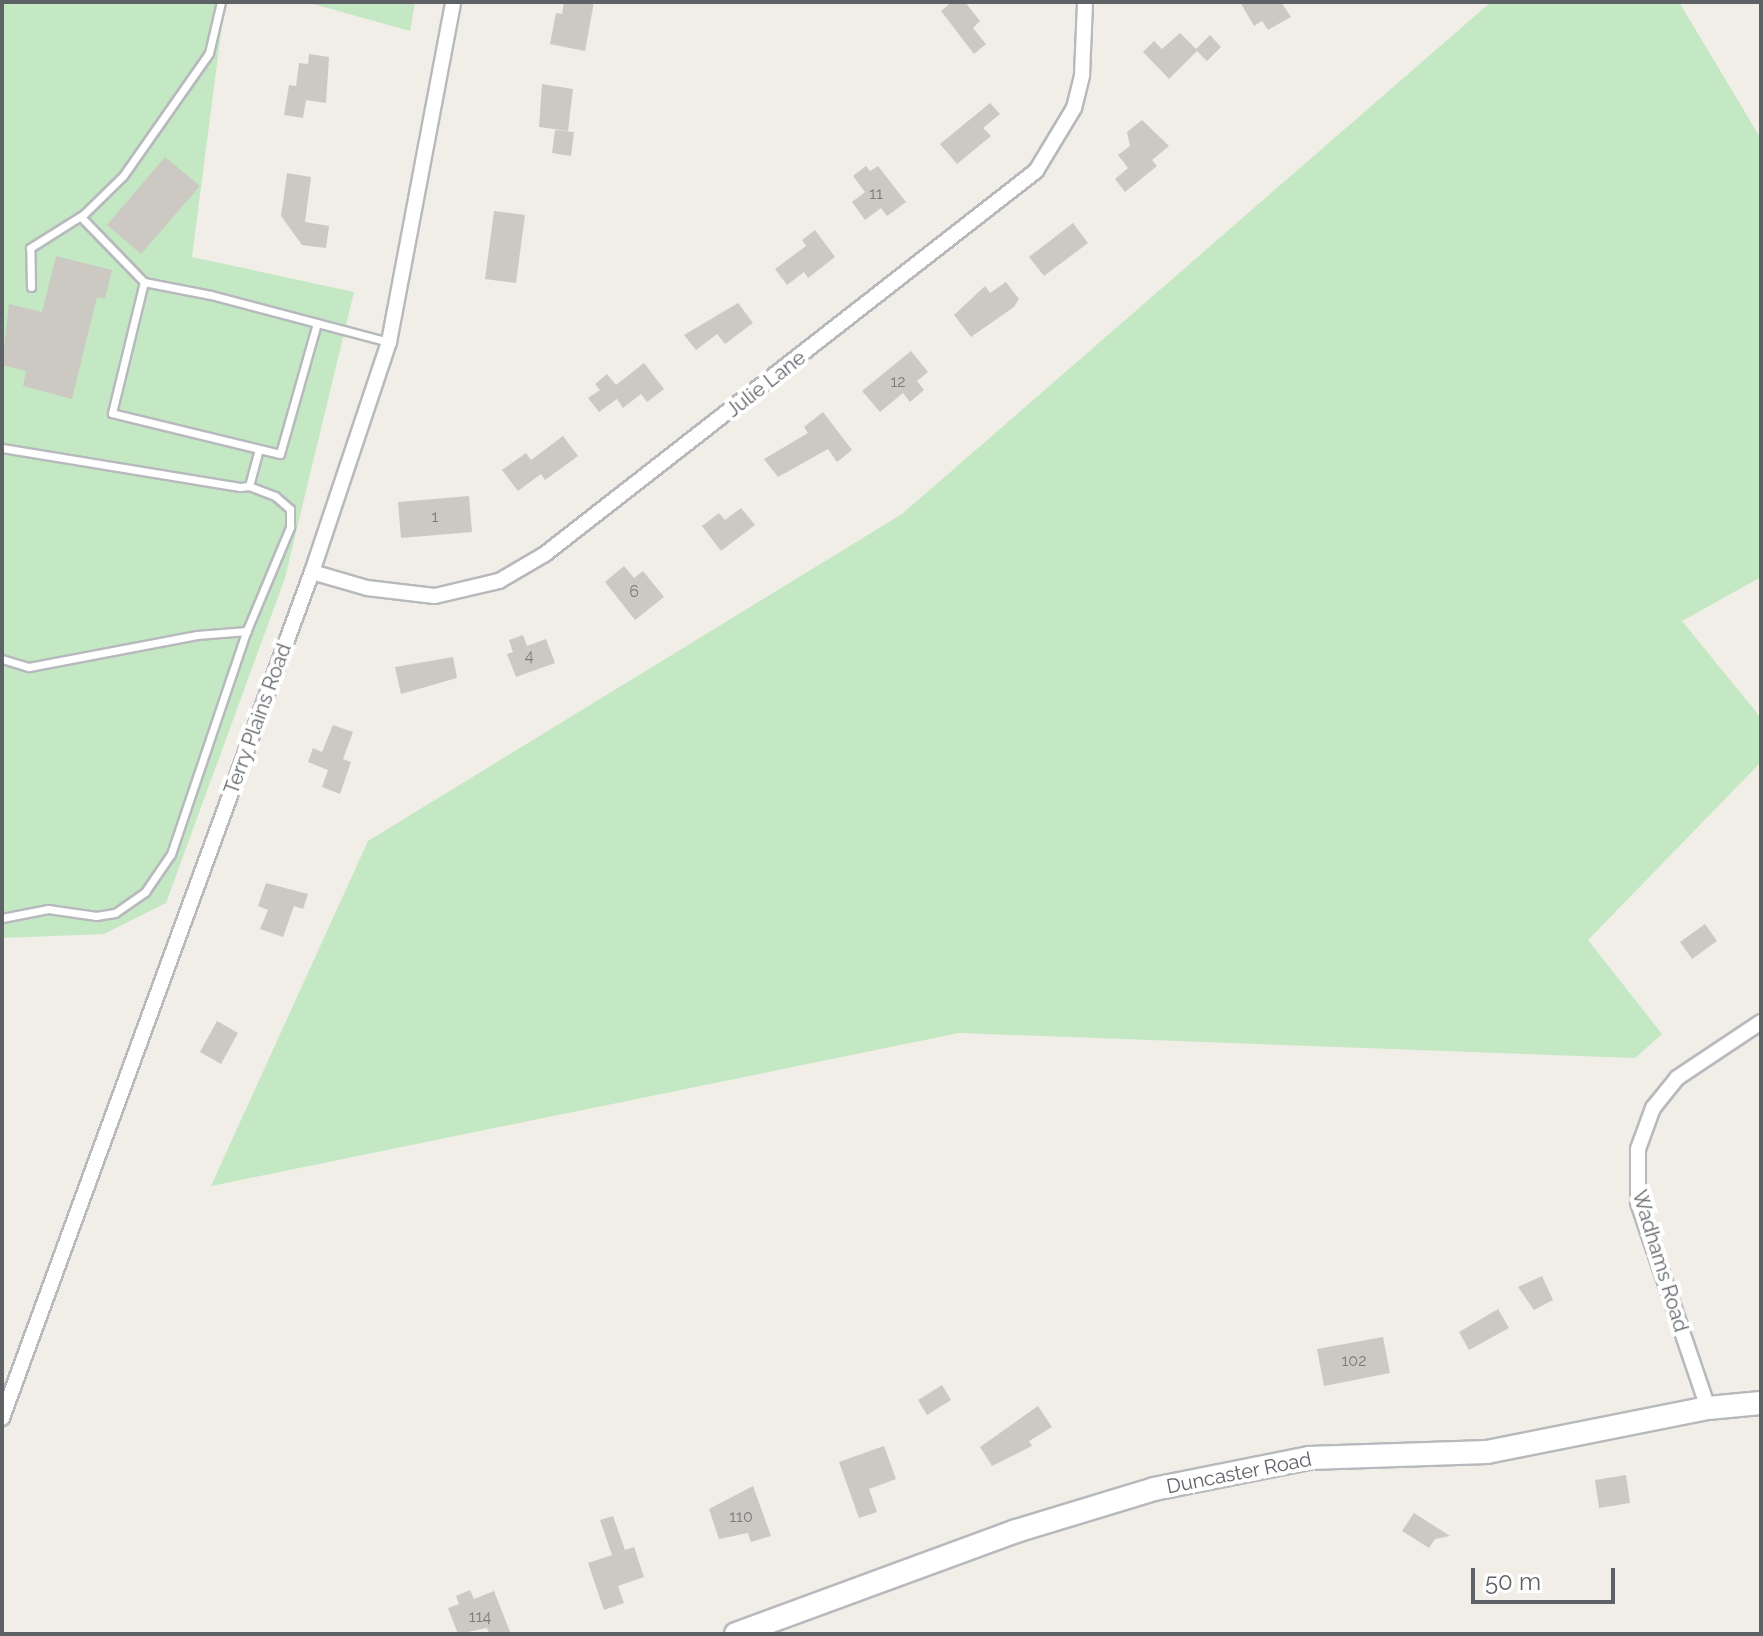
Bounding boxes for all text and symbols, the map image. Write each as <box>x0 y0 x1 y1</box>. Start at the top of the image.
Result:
house number: 11 <box>869 184 883 204</box>
street label: Julie Lane <box>722 346 810 422</box>
house number: 12 <box>890 372 906 392</box>
house number: 1 <box>432 507 438 527</box>
house number: 6 <box>629 582 639 602</box>
street label: Terry Plains Road <box>219 640 297 798</box>
house number: 4 <box>525 646 533 666</box>
street label: Wadhams Road <box>1627 1187 1693 1335</box>
house number: 102 <box>1342 1351 1366 1371</box>
street label: Duncaster Road <box>1164 1447 1314 1499</box>
house number: 110 <box>729 1507 753 1527</box>
scale bar <box>1475 1552 1619 1602</box>
text: 50 m <box>1485 1567 1541 1596</box>
house number: 114 <box>469 1607 491 1627</box>

